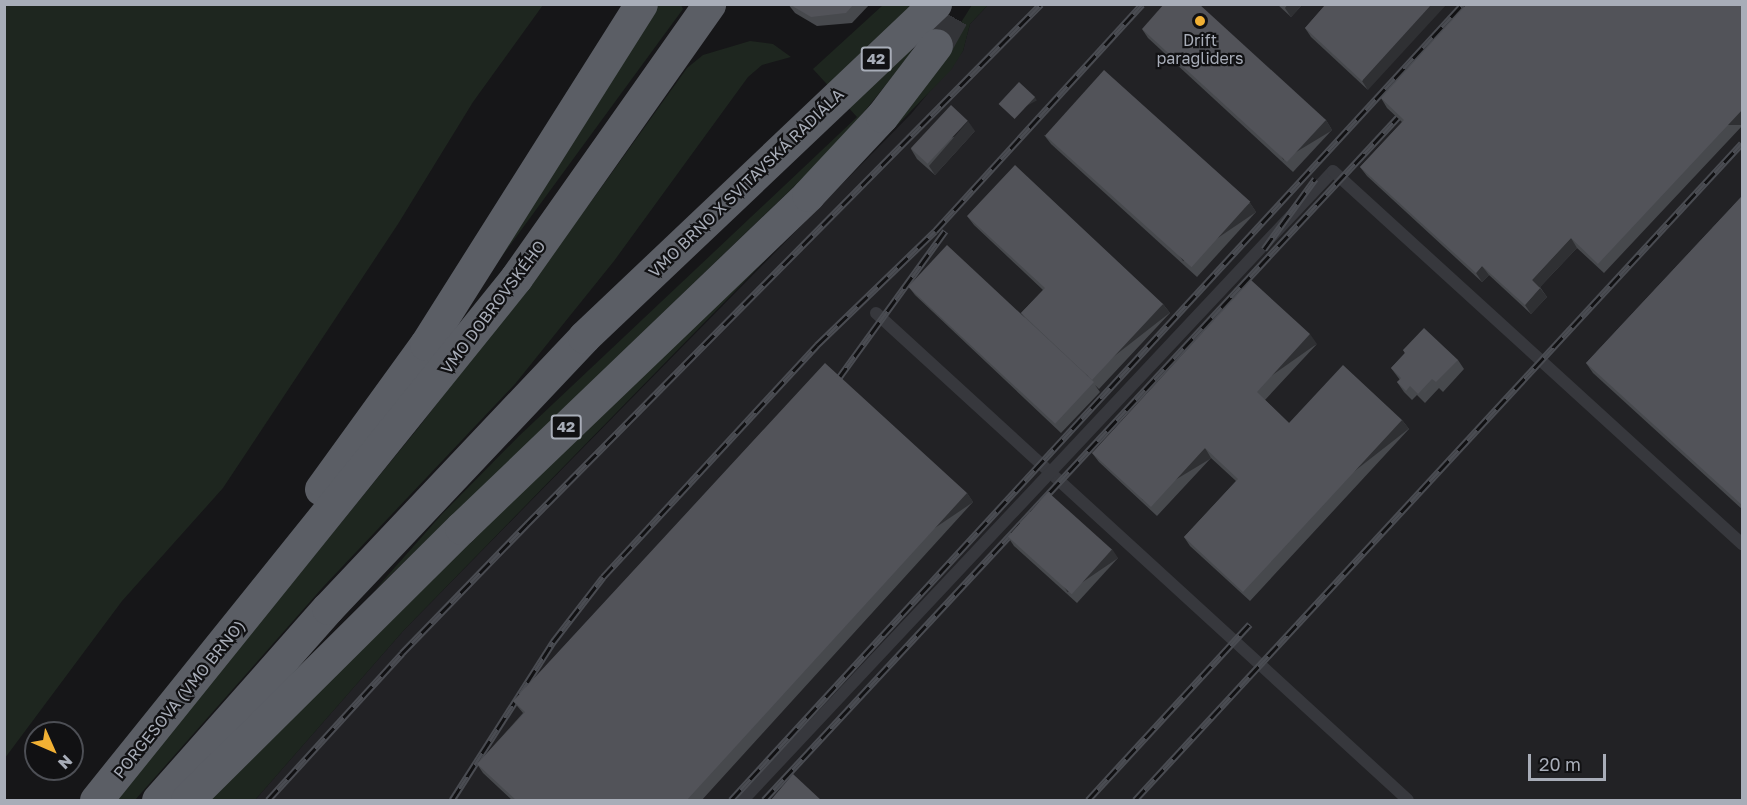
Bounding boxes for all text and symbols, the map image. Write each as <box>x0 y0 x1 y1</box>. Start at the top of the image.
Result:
marker: Drift paragliders <box>1193 14 1207 28</box>
place label: Drift paragliders <box>1156 30 1244 68</box>
road number: 42 <box>860 47 892 71</box>
street label: VMO BRNO X SVITAVSKÁ RADIÁLA <box>644 84 848 282</box>
street label: VMO DOBROVSKÉHO <box>437 237 549 377</box>
road number: 42 <box>550 415 582 439</box>
street label: PORGESOVA (VMO BRNO) <box>109 616 249 782</box>
north arrow <box>24 721 84 781</box>
scale bar <box>1531 742 1609 780</box>
text: N <box>54 751 77 774</box>
text: 20 m <box>1539 753 1581 775</box>

